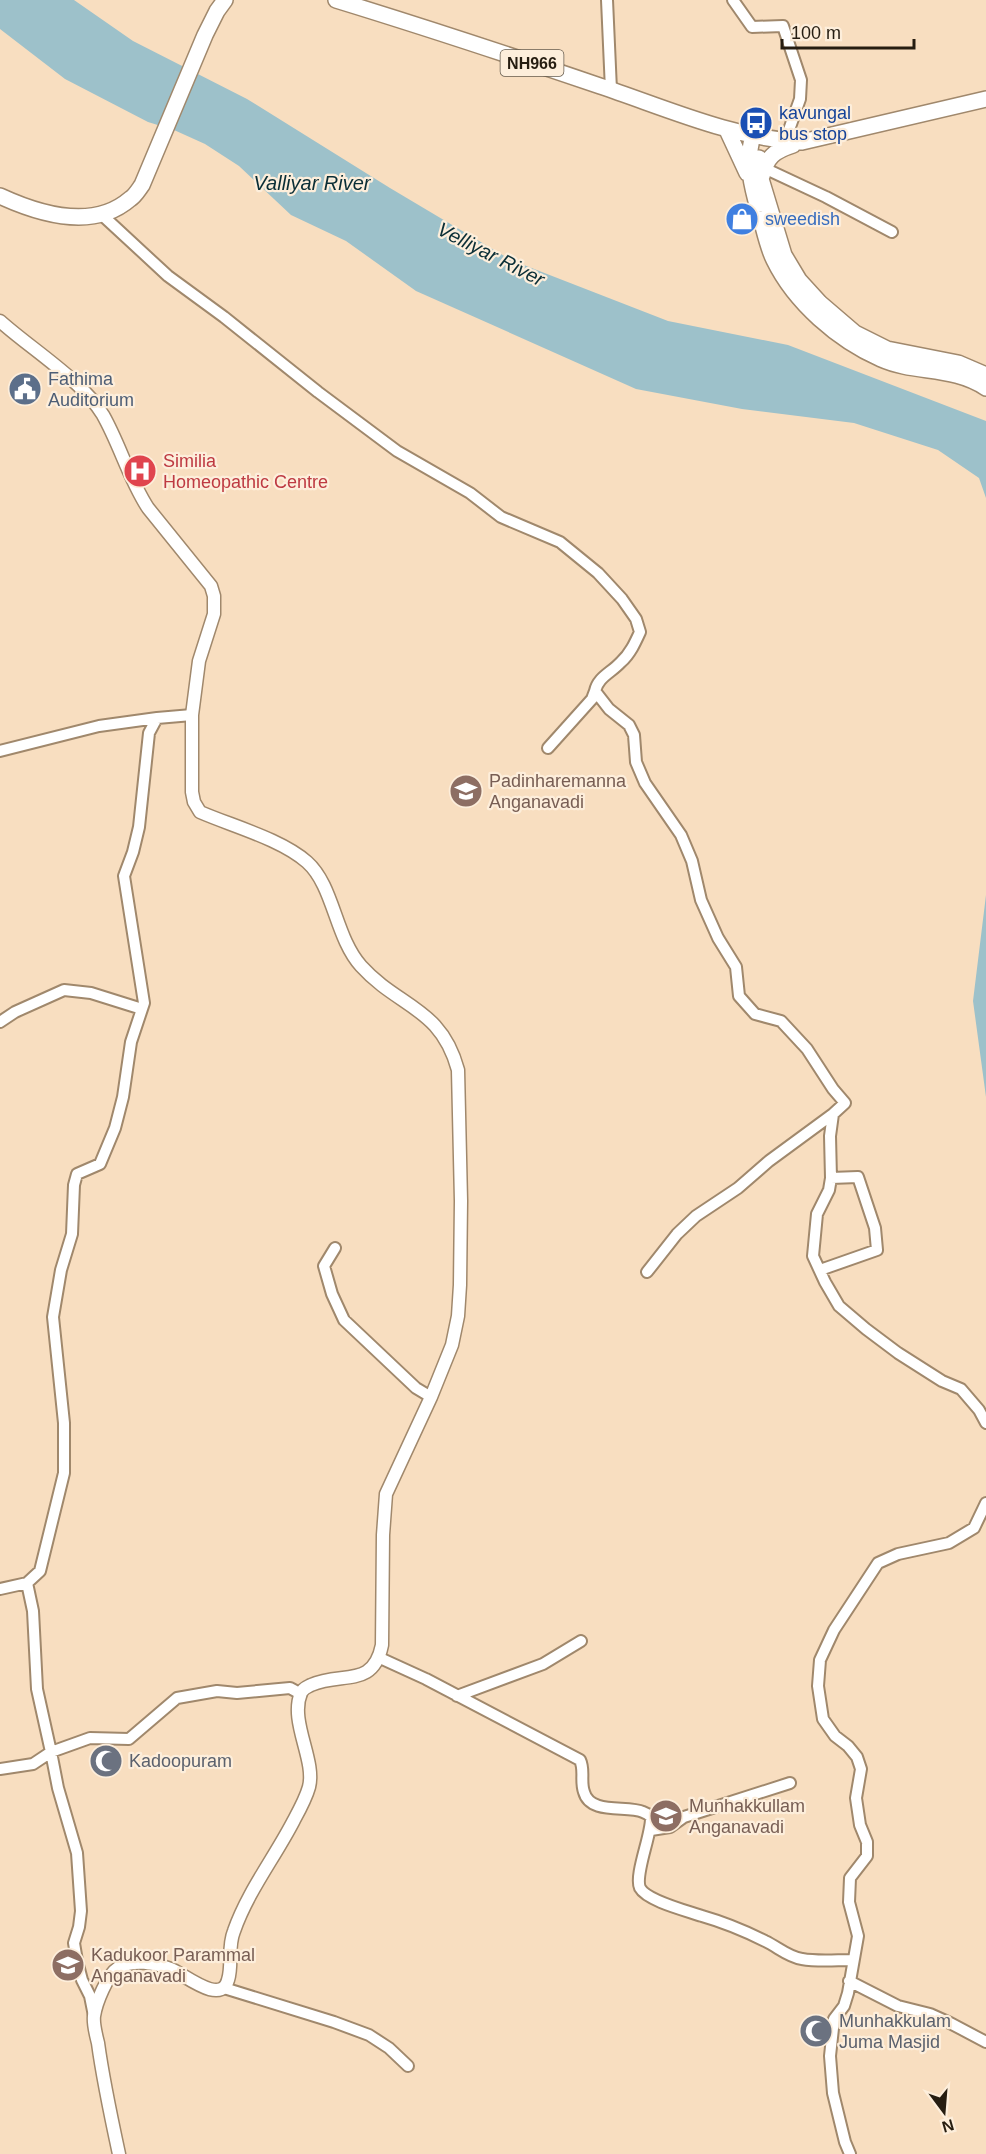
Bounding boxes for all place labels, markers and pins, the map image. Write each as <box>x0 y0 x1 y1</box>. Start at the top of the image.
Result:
place label: kavungal bus stop <box>779 103 851 144</box>
bus stop icon: kavungal bus stop <box>738 105 774 141</box>
shop icon: sweedish <box>724 201 760 237</box>
place label: sweedish <box>765 209 840 229</box>
place label: Fathima Auditorium <box>48 369 134 410</box>
public building icon: Fathima Auditorium <box>7 371 43 407</box>
place label: Similia Homeopathic Centre <box>163 451 328 492</box>
hospital icon: Similia Homeopathic Centre <box>122 453 158 489</box>
place label: Padinharemanna Anganavadi <box>489 771 627 812</box>
school or university icon: Padinharemanna Anganavadi <box>448 773 484 809</box>
mosque icon: Kadoopuram <box>88 1743 124 1779</box>
place label: Kadoopuram <box>129 1751 232 1771</box>
place label: Munhakkullam Anganavadi <box>689 1796 805 1837</box>
school or university icon: Munhakkullam Anganavadi <box>648 1798 684 1834</box>
place label: Kadukoor Parammal Anganavadi <box>91 1945 255 1986</box>
school or university icon: Kadukoor Parammal Anganavadi <box>50 1947 86 1983</box>
place label: Munhakkulam Juma Masjid <box>839 2011 951 2052</box>
mosque icon: Munhakkulam Juma Masjid <box>798 2013 834 2049</box>

